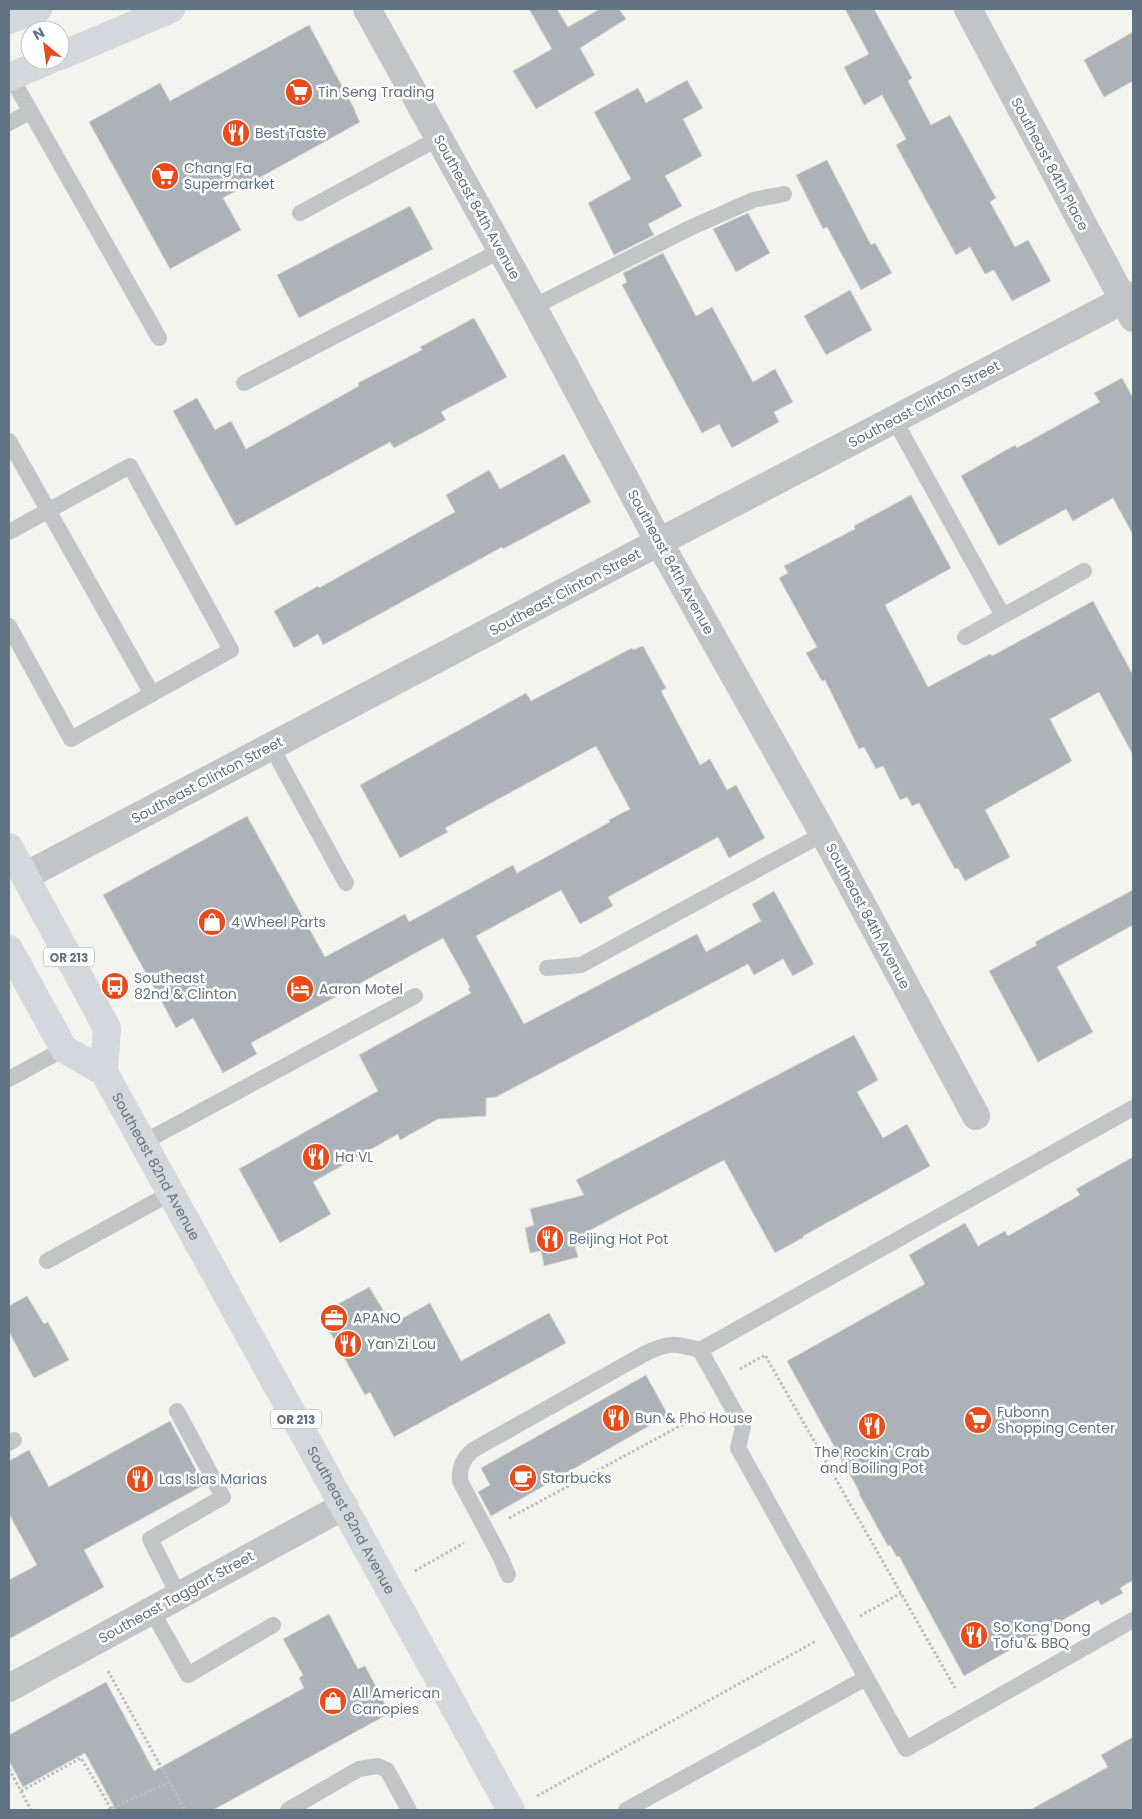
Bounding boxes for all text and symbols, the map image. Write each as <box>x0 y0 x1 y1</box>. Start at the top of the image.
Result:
north arrow <box>20 20 70 70</box>
text: N <box>29 22 48 45</box>
supermarket icon: Tin Seng Trading <box>284 77 314 107</box>
place label: Tin Seng Trading <box>318 82 434 102</box>
street label: Southeast 84th Place <box>1006 94 1094 234</box>
restaurant icon: Best Taste <box>221 118 251 148</box>
place label: Best Taste <box>255 123 327 143</box>
street label: Southeast 84th Avenue <box>429 131 525 283</box>
place label: Chang Fa Supermarket <box>184 158 275 194</box>
supermarket icon: Chang Fa Supermarket <box>150 161 180 191</box>
street label: Southeast Clinton Street <box>845 356 1003 452</box>
street label: Southeast 84th Avenue <box>623 486 719 638</box>
street label: Southeast Clinton Street <box>486 544 644 640</box>
street label: Southeast Clinton Street <box>128 732 286 828</box>
street label: Southeast 84th Avenue <box>821 840 915 993</box>
shop icon: 4 Wheel Parts <box>197 907 227 937</box>
place label: 4 Wheel Parts <box>231 912 326 932</box>
road number: OR 213 <box>44 948 94 966</box>
place label: Southeast 82nd & Clinton <box>134 968 237 1004</box>
bus stop icon: Southeast 82nd & Clinton <box>100 971 130 1001</box>
hotel icon: Aaron Motel <box>285 974 315 1004</box>
place label: Aaron Motel <box>319 979 403 999</box>
street label: Southeast 82nd Avenue <box>107 1089 205 1244</box>
restaurant icon: Ha VL <box>301 1142 331 1172</box>
place label: Ha VL <box>335 1147 373 1167</box>
restaurant icon: Beijing Hot Pot <box>535 1224 565 1254</box>
place label: Beijing Hot Pot <box>569 1229 668 1249</box>
office icon: APANO <box>319 1303 349 1333</box>
place label: APANO <box>353 1308 401 1328</box>
restaurant icon: Yan Zi Lou <box>333 1329 363 1359</box>
place label: Yan Zi Lou <box>367 1334 436 1354</box>
place label: Fubonn Shopping Center <box>997 1402 1115 1438</box>
restaurant icon: Bun & Pho House <box>601 1403 631 1433</box>
supermarket icon: Fubonn Shopping Center <box>963 1405 993 1435</box>
place label: Bun & Pho House <box>635 1408 753 1428</box>
road number: OR 213 <box>271 1410 321 1428</box>
restaurant icon: The Rockin' Crab and Boiling Pot <box>857 1411 887 1441</box>
street label: Southeast 82nd Avenue <box>302 1442 400 1598</box>
place label: The Rockin' Crab and Boiling Pot <box>814 1442 930 1478</box>
cafe icon: Starbucks <box>508 1463 538 1493</box>
restaurant icon: Las Islas Marias <box>125 1464 155 1494</box>
place label: Starbucks <box>542 1468 611 1488</box>
place label: Las Islas Marias <box>159 1469 267 1489</box>
street label: Southeast Taggart Street <box>95 1546 257 1648</box>
place label: So Kong Dong Tofu & BBQ <box>993 1617 1091 1653</box>
restaurant icon: So Kong Dong Tofu & BBQ <box>959 1620 989 1650</box>
place label: All American Canopies <box>352 1683 440 1719</box>
shop icon: All American Canopies <box>318 1686 348 1716</box>

